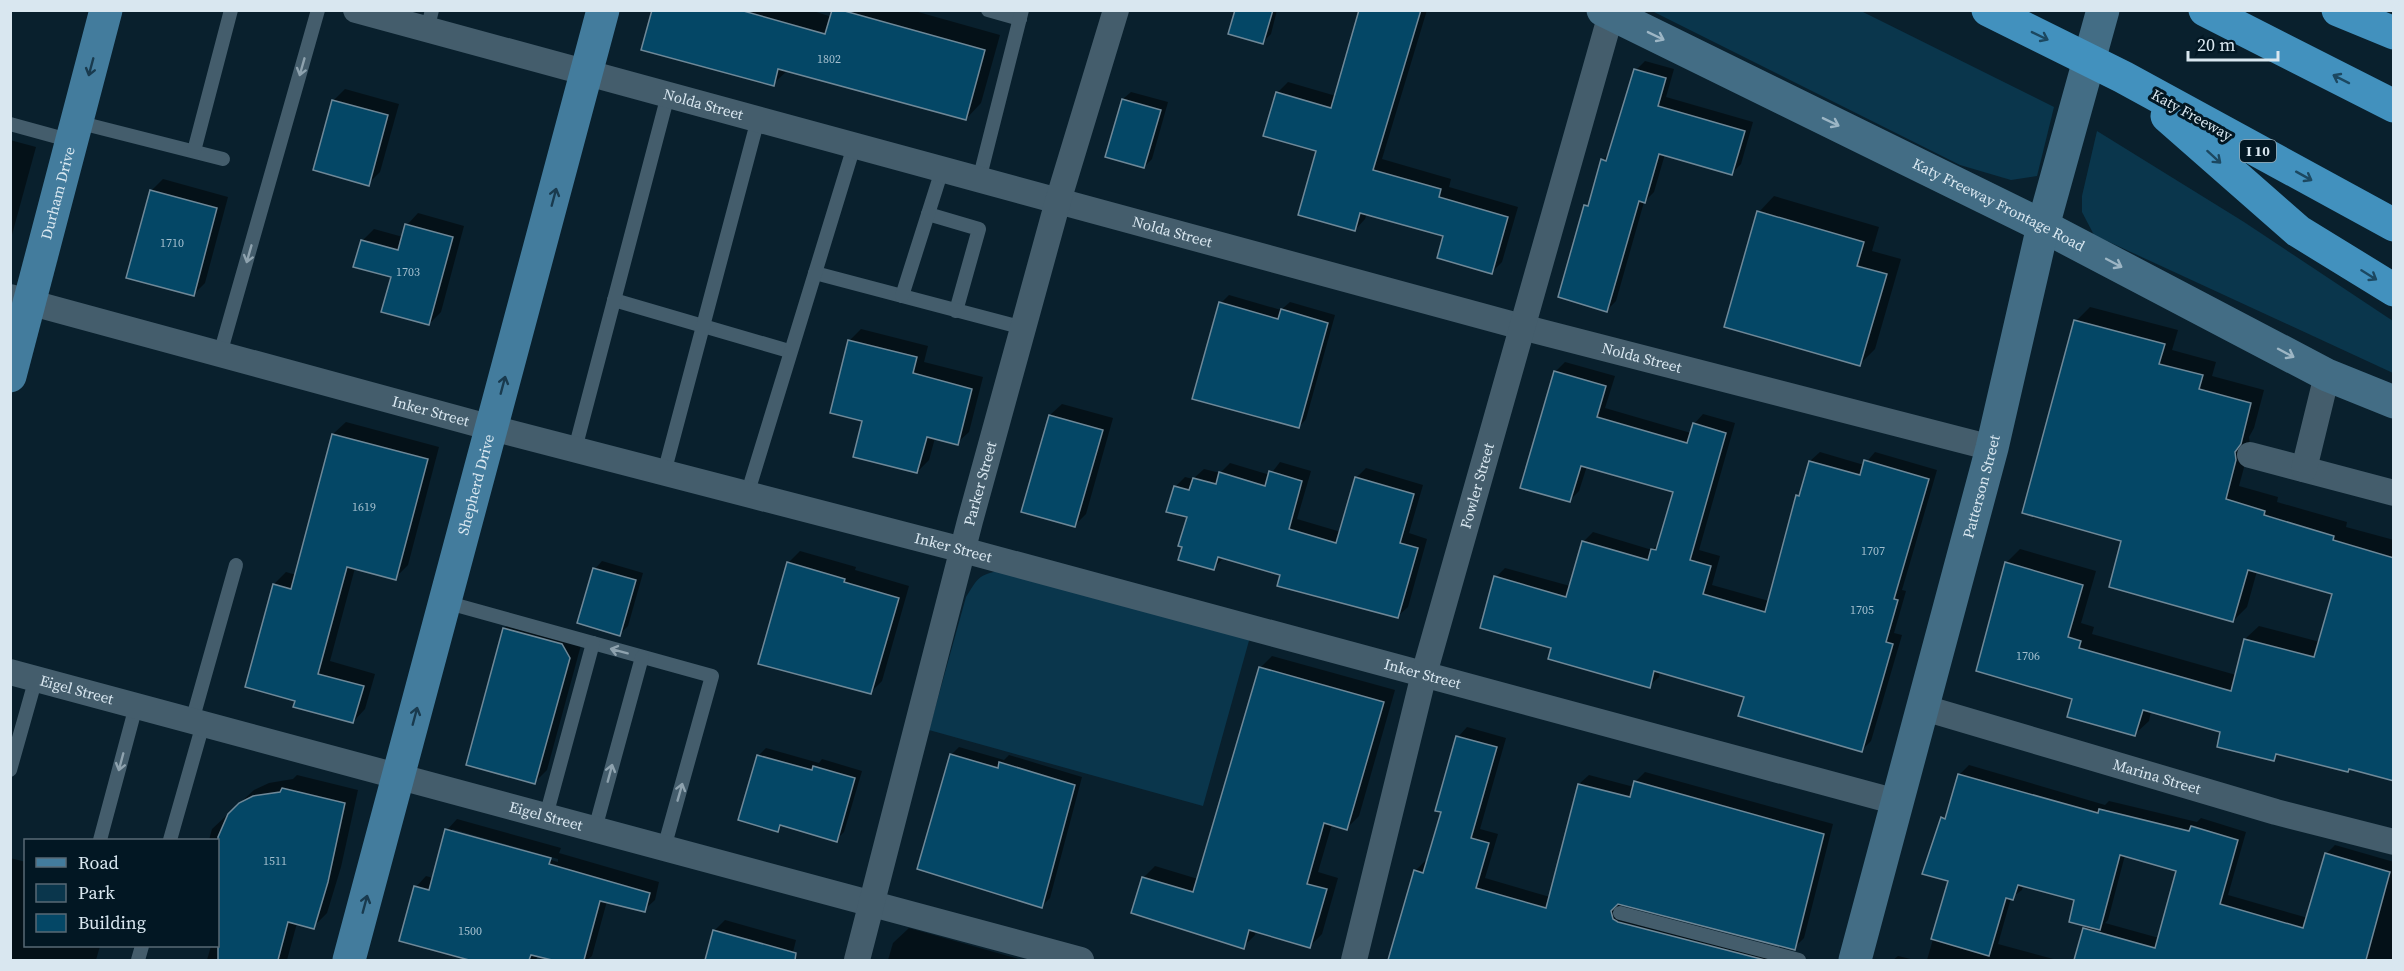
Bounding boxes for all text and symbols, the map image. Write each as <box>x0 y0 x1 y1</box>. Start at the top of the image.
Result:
scale bar <box>2188 24 2278 62</box>
one-way arrow <box>1646 30 1664 42</box>
one-way arrow <box>2031 31 2049 43</box>
text: 20 m <box>2197 32 2235 57</box>
house number: 1802 <box>817 51 841 67</box>
one-way arrow <box>85 57 96 76</box>
one-way arrow <box>296 57 307 76</box>
one-way arrow <box>2333 73 2351 85</box>
street label: Nolda Street <box>661 83 746 125</box>
street label: Katy Freeway <box>2148 84 2237 146</box>
one-way arrow <box>1821 116 1839 128</box>
road number: I 10 <box>2240 140 2276 162</box>
street label: Durham Drive <box>35 144 80 242</box>
one-way arrow <box>2206 150 2221 164</box>
street label: Katy Freeway Frontage Road <box>1909 153 2089 256</box>
one-way arrow <box>2294 171 2312 182</box>
one-way arrow <box>548 188 560 207</box>
street label: Nolda Street <box>1130 211 1215 252</box>
house number: 1710 <box>160 235 184 251</box>
one-way arrow <box>242 245 254 264</box>
one-way arrow <box>2104 257 2122 269</box>
house number: 1703 <box>396 264 420 280</box>
one-way arrow <box>2360 269 2377 281</box>
street label: Nolda Street <box>1600 337 1684 378</box>
one-way arrow <box>2277 347 2294 359</box>
one-way arrow <box>498 376 510 395</box>
street label: Inker Street <box>390 390 472 431</box>
street label: Shepherd Drive <box>452 431 499 537</box>
street label: Patterson Street <box>1957 433 2005 541</box>
street label: Parker Street <box>958 439 1001 528</box>
street label: Fowler Street <box>1455 440 1499 531</box>
house number: 1619 <box>352 499 376 515</box>
street label: Inker Street <box>913 527 994 567</box>
house number: 1707 <box>1861 543 1885 559</box>
house number: 1705 <box>1850 602 1874 618</box>
one-way arrow <box>610 644 629 656</box>
house number: 1706 <box>2016 648 2040 664</box>
street label: Inker Street <box>1382 653 1464 694</box>
street label: Eigel Street <box>38 669 116 709</box>
one-way arrow <box>410 706 421 725</box>
one-way arrow <box>115 752 126 771</box>
street label: Marina Street <box>2111 753 2204 799</box>
one-way arrow <box>605 764 616 783</box>
one-way arrow <box>674 783 686 802</box>
street label: Eigel Street <box>507 796 585 836</box>
legend <box>24 839 219 947</box>
text: Road <box>78 850 119 875</box>
house number: 1511 <box>263 853 287 869</box>
text: Park <box>78 880 115 905</box>
one-way arrow <box>359 895 371 914</box>
text: Building <box>78 910 146 935</box>
house number: 1500 <box>458 923 482 939</box>

